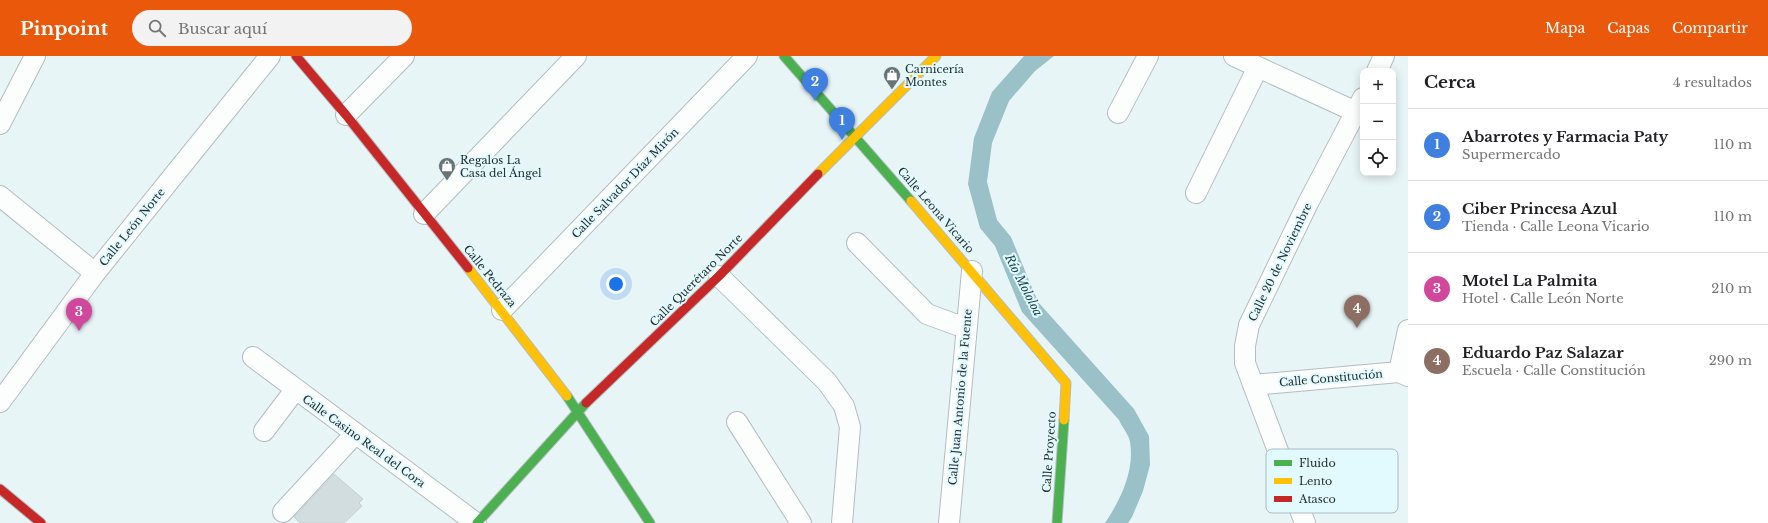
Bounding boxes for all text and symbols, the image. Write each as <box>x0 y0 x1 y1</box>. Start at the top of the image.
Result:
search box <box>132 10 412 46</box>
text: Pinpoint <box>20 17 108 40</box>
icon: search <box>146 17 168 39</box>
text: Buscar aquí <box>178 19 267 38</box>
text: Mapa <box>1545 19 1585 37</box>
text: Capas <box>1607 19 1650 37</box>
text: Compartir <box>1672 19 1748 37</box>
place label: Carnicería Montes <box>905 62 965 89</box>
shop icon: Carnicería Montes <box>882 65 902 90</box>
pin: 2 <box>802 68 828 101</box>
map controls <box>1360 68 1396 176</box>
button: + <box>1360 68 1396 104</box>
text: Cerca <box>1424 72 1476 93</box>
text: 4 resultados <box>1673 74 1752 91</box>
button: − <box>1360 104 1396 140</box>
pin: 1 <box>829 107 855 140</box>
street label: Calle Salvador Díaz Mirón <box>569 125 682 241</box>
text: Abarrotes y Farmacia Paty <box>1462 127 1668 146</box>
text: 1 <box>1434 136 1440 153</box>
text: 110 m <box>1713 136 1752 153</box>
button: locate <box>1360 140 1396 176</box>
text: Supermercado <box>1462 146 1560 163</box>
place label: Regalos La Casa del Ángel <box>460 153 542 180</box>
shop icon: Regalos La Casa del Ángel <box>437 156 457 181</box>
street label: Calle Leona Vicario <box>895 164 977 256</box>
street label: Calle León Norte <box>96 185 168 269</box>
text: Ciber Princesa Azul <box>1462 199 1617 218</box>
street label: Calle 20 de Noviembre <box>1245 201 1315 323</box>
text: 2 <box>1433 208 1441 225</box>
text: 110 m <box>1713 208 1752 225</box>
text: Tienda · Calle Leona Vicario <box>1462 218 1650 235</box>
street label: Calle Querétaro Norte <box>647 231 745 329</box>
street label: Calle Pedraza <box>461 242 520 311</box>
water label: Río Mololoa <box>1001 251 1046 319</box>
text: Motel La Palmita <box>1462 271 1597 290</box>
your location <box>606 274 626 294</box>
text: 3 <box>1433 280 1441 297</box>
text: 210 m <box>1711 280 1752 297</box>
text: Hotel · Calle León Norte <box>1462 290 1624 307</box>
pin: 4 <box>1344 295 1370 328</box>
pin: 3 <box>66 298 92 331</box>
street label: Calle Juan Antonio de la Fuente <box>945 308 975 486</box>
text: Eduardo Paz Salazar <box>1462 343 1624 362</box>
text: 4 <box>1433 352 1441 369</box>
text: 290 m <box>1709 352 1752 369</box>
text: Escuela · Calle Constitución <box>1462 362 1646 379</box>
street label: Calle Constitución <box>1279 366 1384 390</box>
street label: Calle Casino Real del Cora <box>300 392 429 491</box>
street label: Calle Proyecto <box>1039 411 1059 493</box>
legend <box>1266 449 1398 513</box>
text: Fluido <box>1299 456 1336 470</box>
text: Lento <box>1299 474 1332 488</box>
text: Atasco <box>1298 492 1336 506</box>

